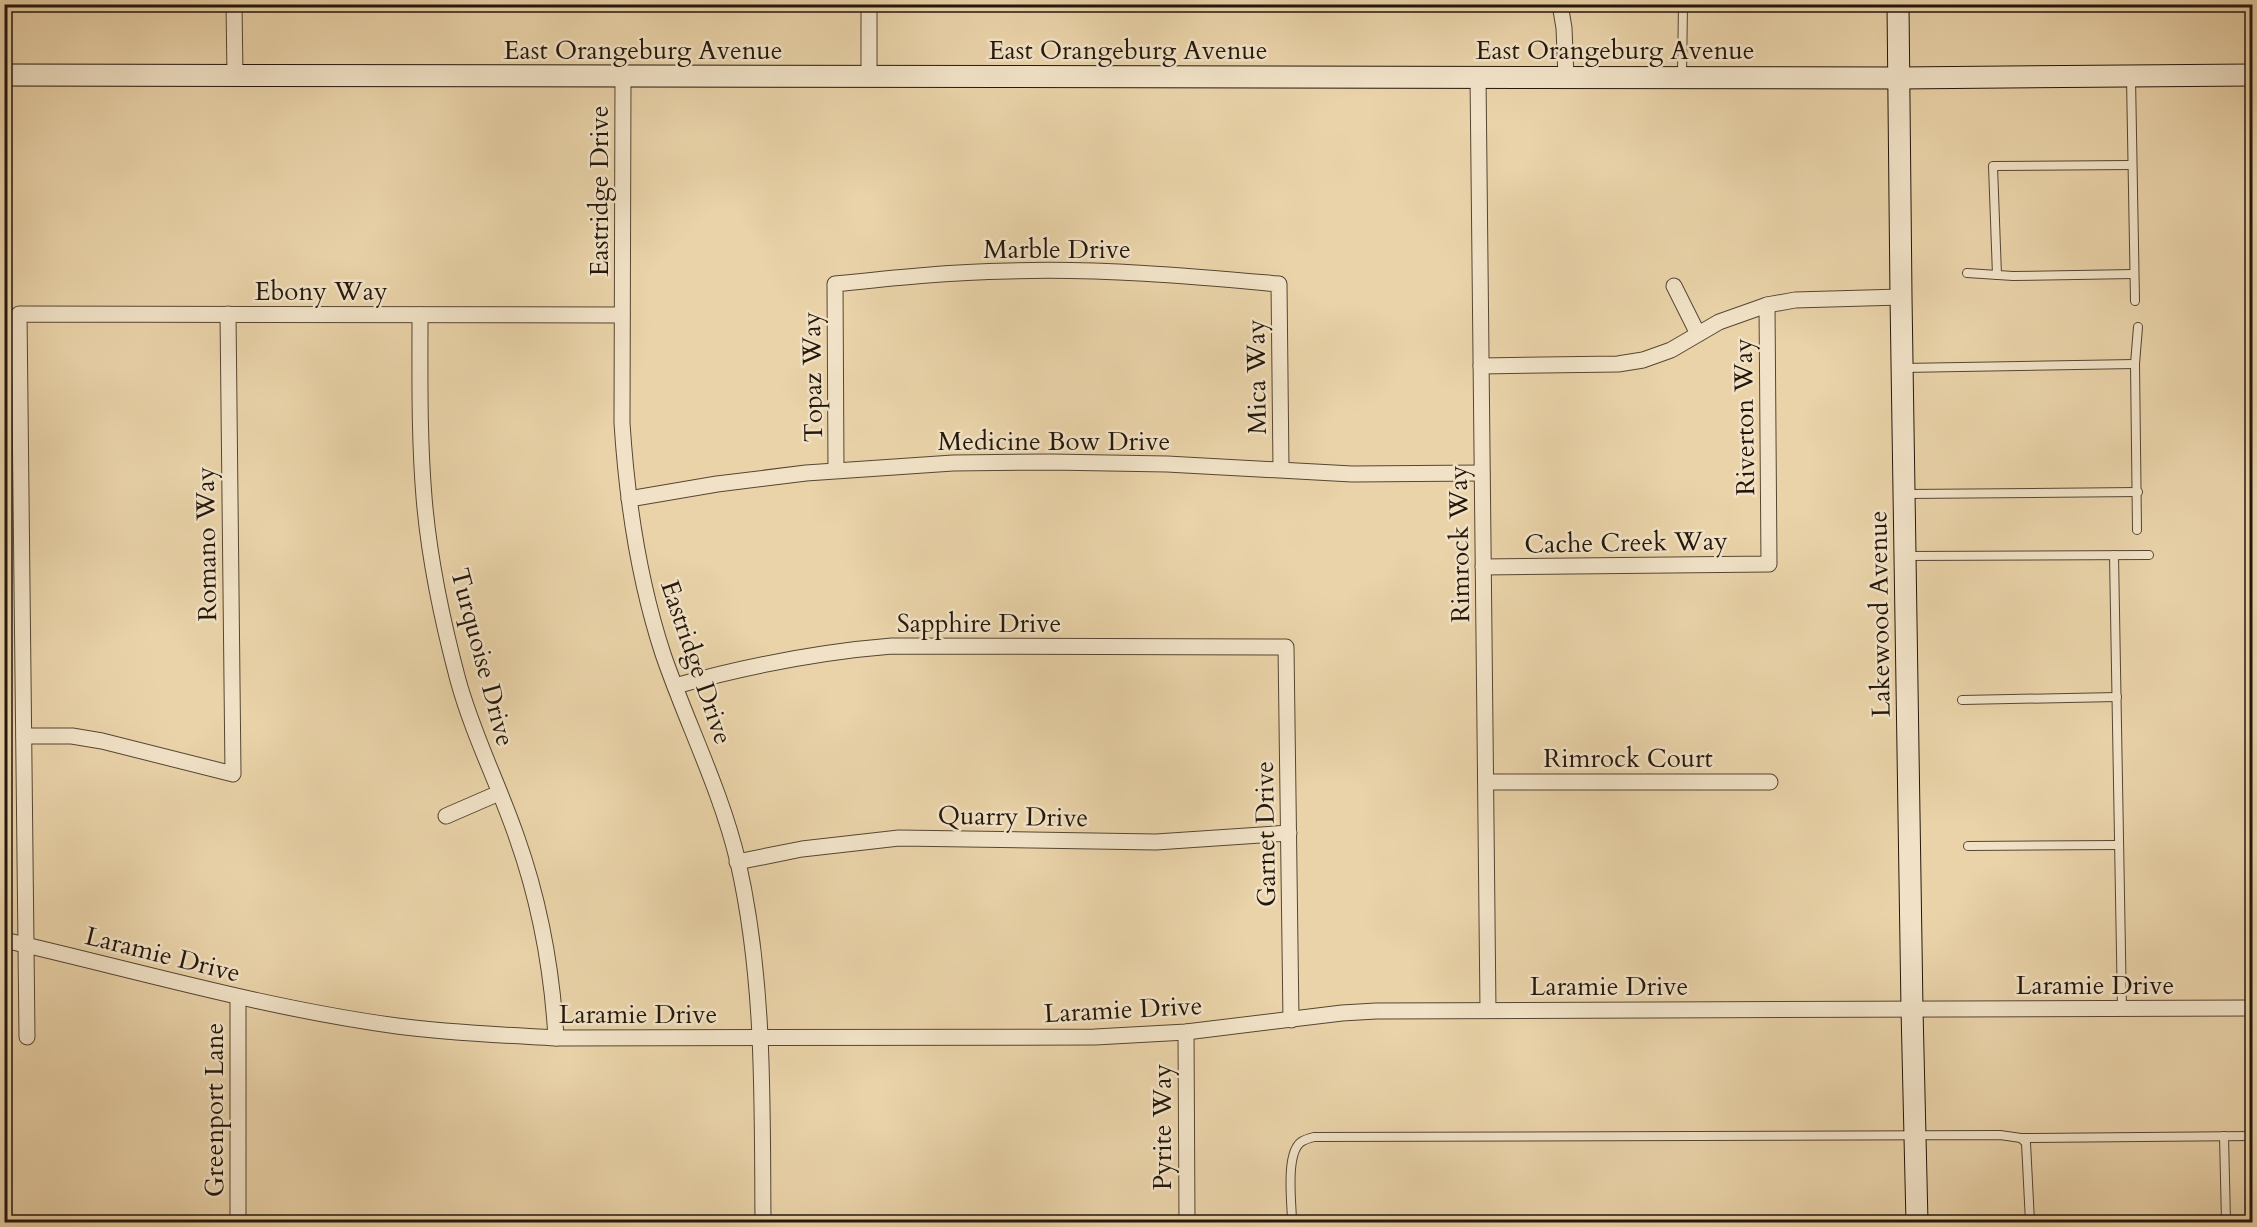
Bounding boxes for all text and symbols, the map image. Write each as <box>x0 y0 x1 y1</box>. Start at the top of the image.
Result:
street label: East Orangeburg Avenue <box>503 33 783 68</box>
street label: East Orangeburg Avenue <box>988 33 1268 68</box>
street label: East Orangeburg Avenue <box>1475 33 1755 68</box>
street label: Eastridge Drive <box>582 105 617 277</box>
street label: Marble Drive <box>983 232 1131 267</box>
street label: Ebony Way <box>254 274 388 309</box>
street label: Topaz Way <box>794 311 831 443</box>
street label: Mica Way <box>1238 319 1275 435</box>
street label: Riverton Way <box>1726 338 1763 496</box>
street label: Medicine Bow Drive <box>938 424 1170 459</box>
street label: Rimrock Way <box>1441 465 1478 623</box>
street label: Romano Way <box>188 466 225 622</box>
street label: Lakewood Avenue <box>1860 510 1899 718</box>
street label: Cache Creek Way <box>1524 523 1728 562</box>
street label: Turquoise Drive <box>442 564 523 750</box>
street label: Eastridge Drive <box>652 576 741 749</box>
street label: Sapphire Drive <box>897 606 1061 641</box>
street label: Rimrock Court <box>1543 741 1713 776</box>
street label: Garnet Drive <box>1247 761 1284 907</box>
street label: Quarry Drive <box>937 798 1089 835</box>
street label: Laramie Drive <box>82 918 244 991</box>
street label: Laramie Drive <box>2016 968 2174 1003</box>
street label: Laramie Drive <box>1530 969 1688 1004</box>
street label: Laramie Drive <box>1043 988 1203 1031</box>
street label: Laramie Drive <box>559 997 717 1032</box>
street label: Greenport Lane <box>197 1023 232 1197</box>
street label: Pyrite Way <box>1145 1063 1180 1190</box>

